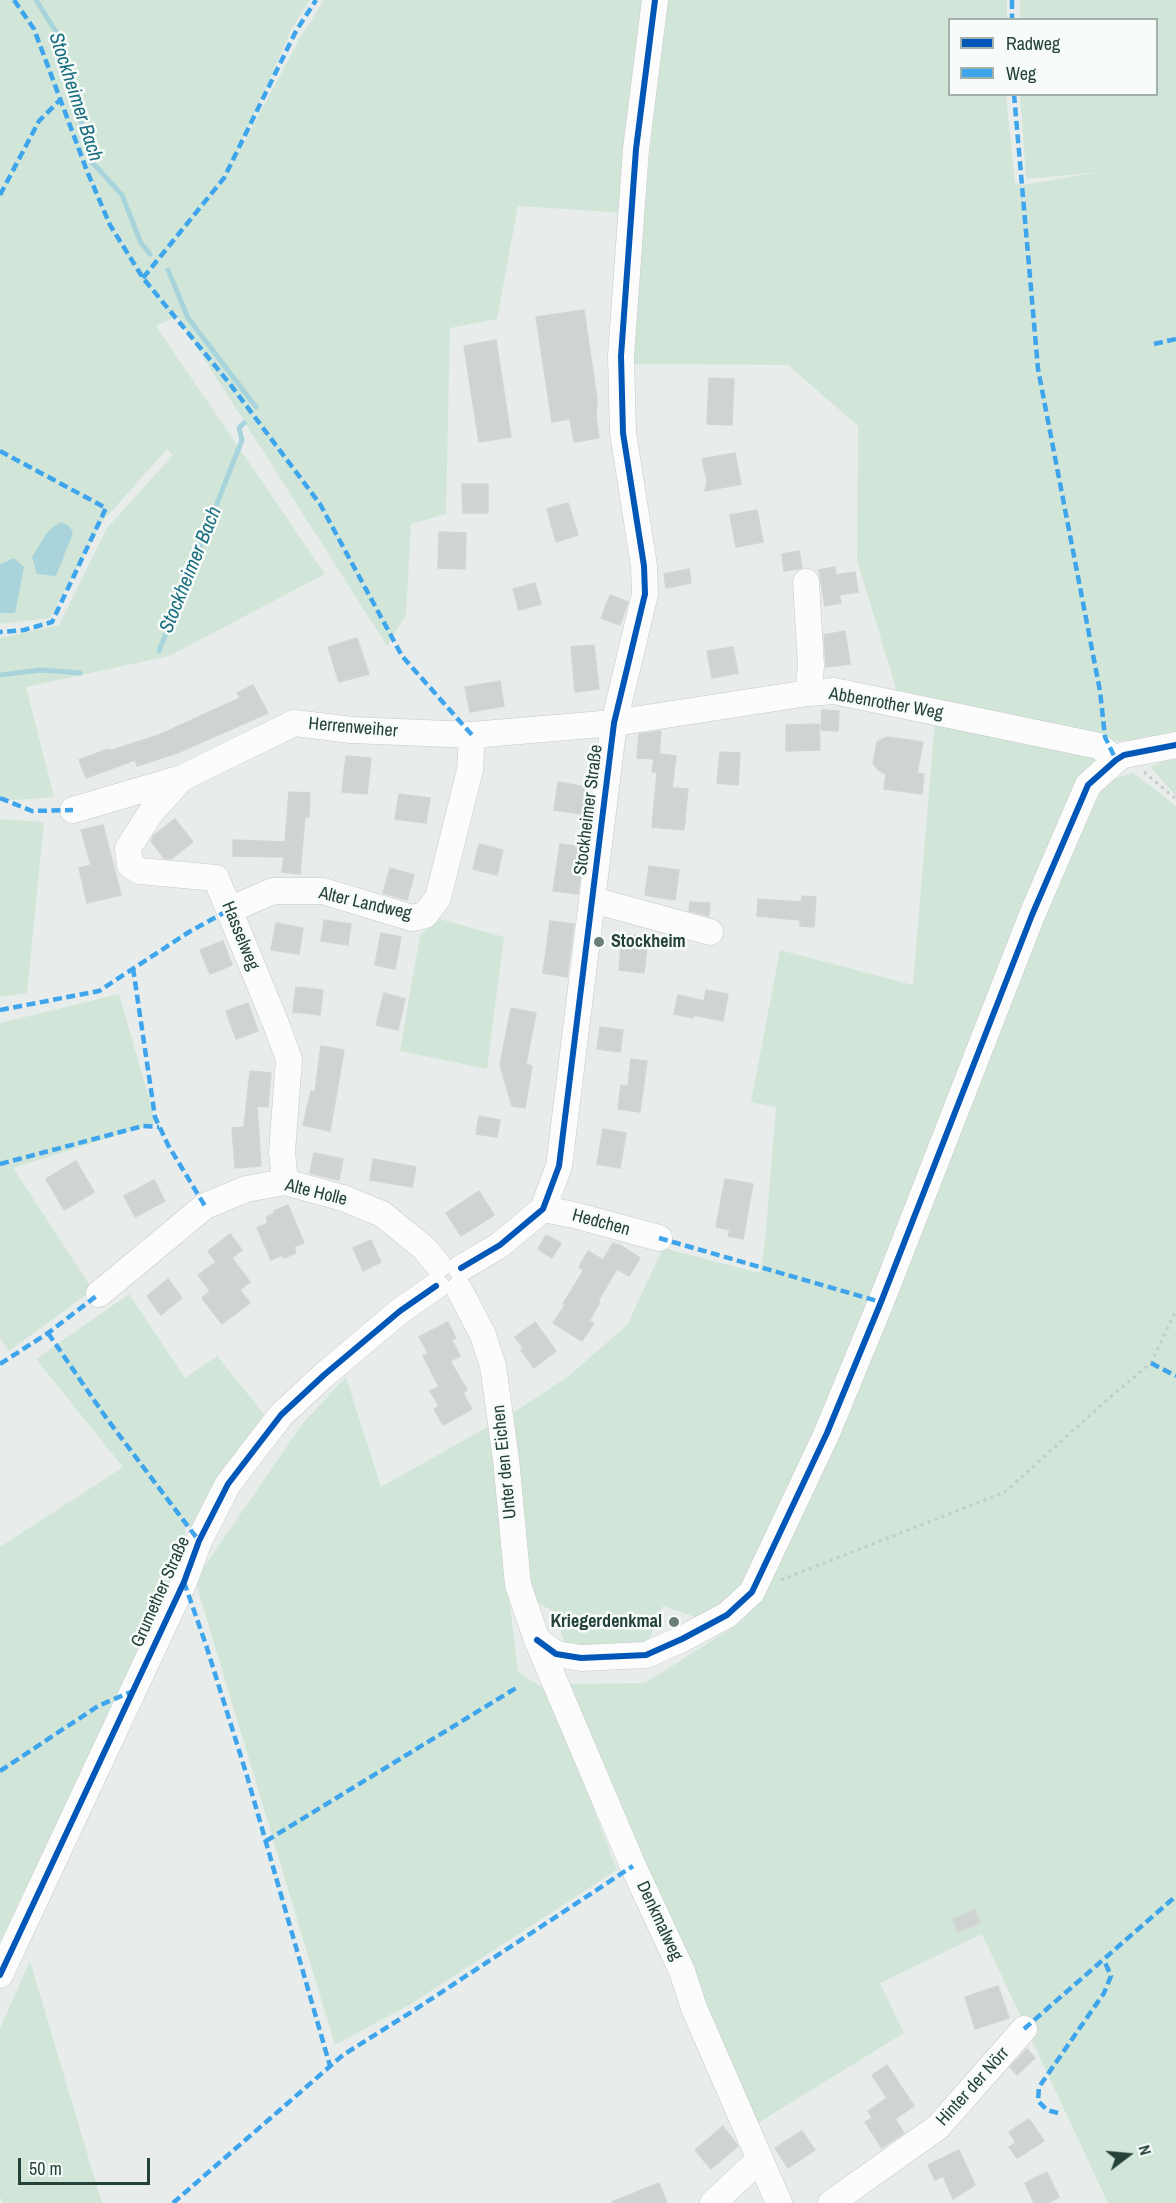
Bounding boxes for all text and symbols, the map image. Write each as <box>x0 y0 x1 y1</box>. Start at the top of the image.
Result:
legend <box>948 18 1158 96</box>
water label: Stockheimer Bach <box>43 30 107 164</box>
text: Radweg <box>1006 31 1060 56</box>
text: Weg <box>1006 61 1036 86</box>
water label: Stockheimer Bach <box>155 503 227 637</box>
street label: Abbenrother Weg <box>827 683 945 725</box>
street label: Herrenweiher <box>308 713 398 743</box>
street label: Stockheimer Straße <box>570 744 608 876</box>
street label: Alter Landweg <box>317 883 413 925</box>
street label: Hasselweg <box>216 898 264 974</box>
place label: Stockheim <box>611 931 686 953</box>
marker: Stockheim <box>592 935 606 949</box>
street label: Alte Holle <box>283 1175 349 1211</box>
street label: Hedchen <box>570 1205 632 1241</box>
street label: Unter den Eichen <box>488 1404 522 1520</box>
street label: Grumether Straße <box>127 1533 195 1651</box>
place label: Kriegerdenkmal <box>550 1611 662 1633</box>
marker: Kriegerdenkmal <box>667 1615 681 1629</box>
street label: Denkmalweg <box>631 1878 687 1964</box>
street label: Hinter der Nörr <box>932 2043 1014 2131</box>
north arrow <box>1098 2125 1158 2185</box>
text: N <box>1133 2142 1157 2158</box>
scale bar <box>21 2146 153 2184</box>
text: 50 m <box>29 2156 62 2181</box>

